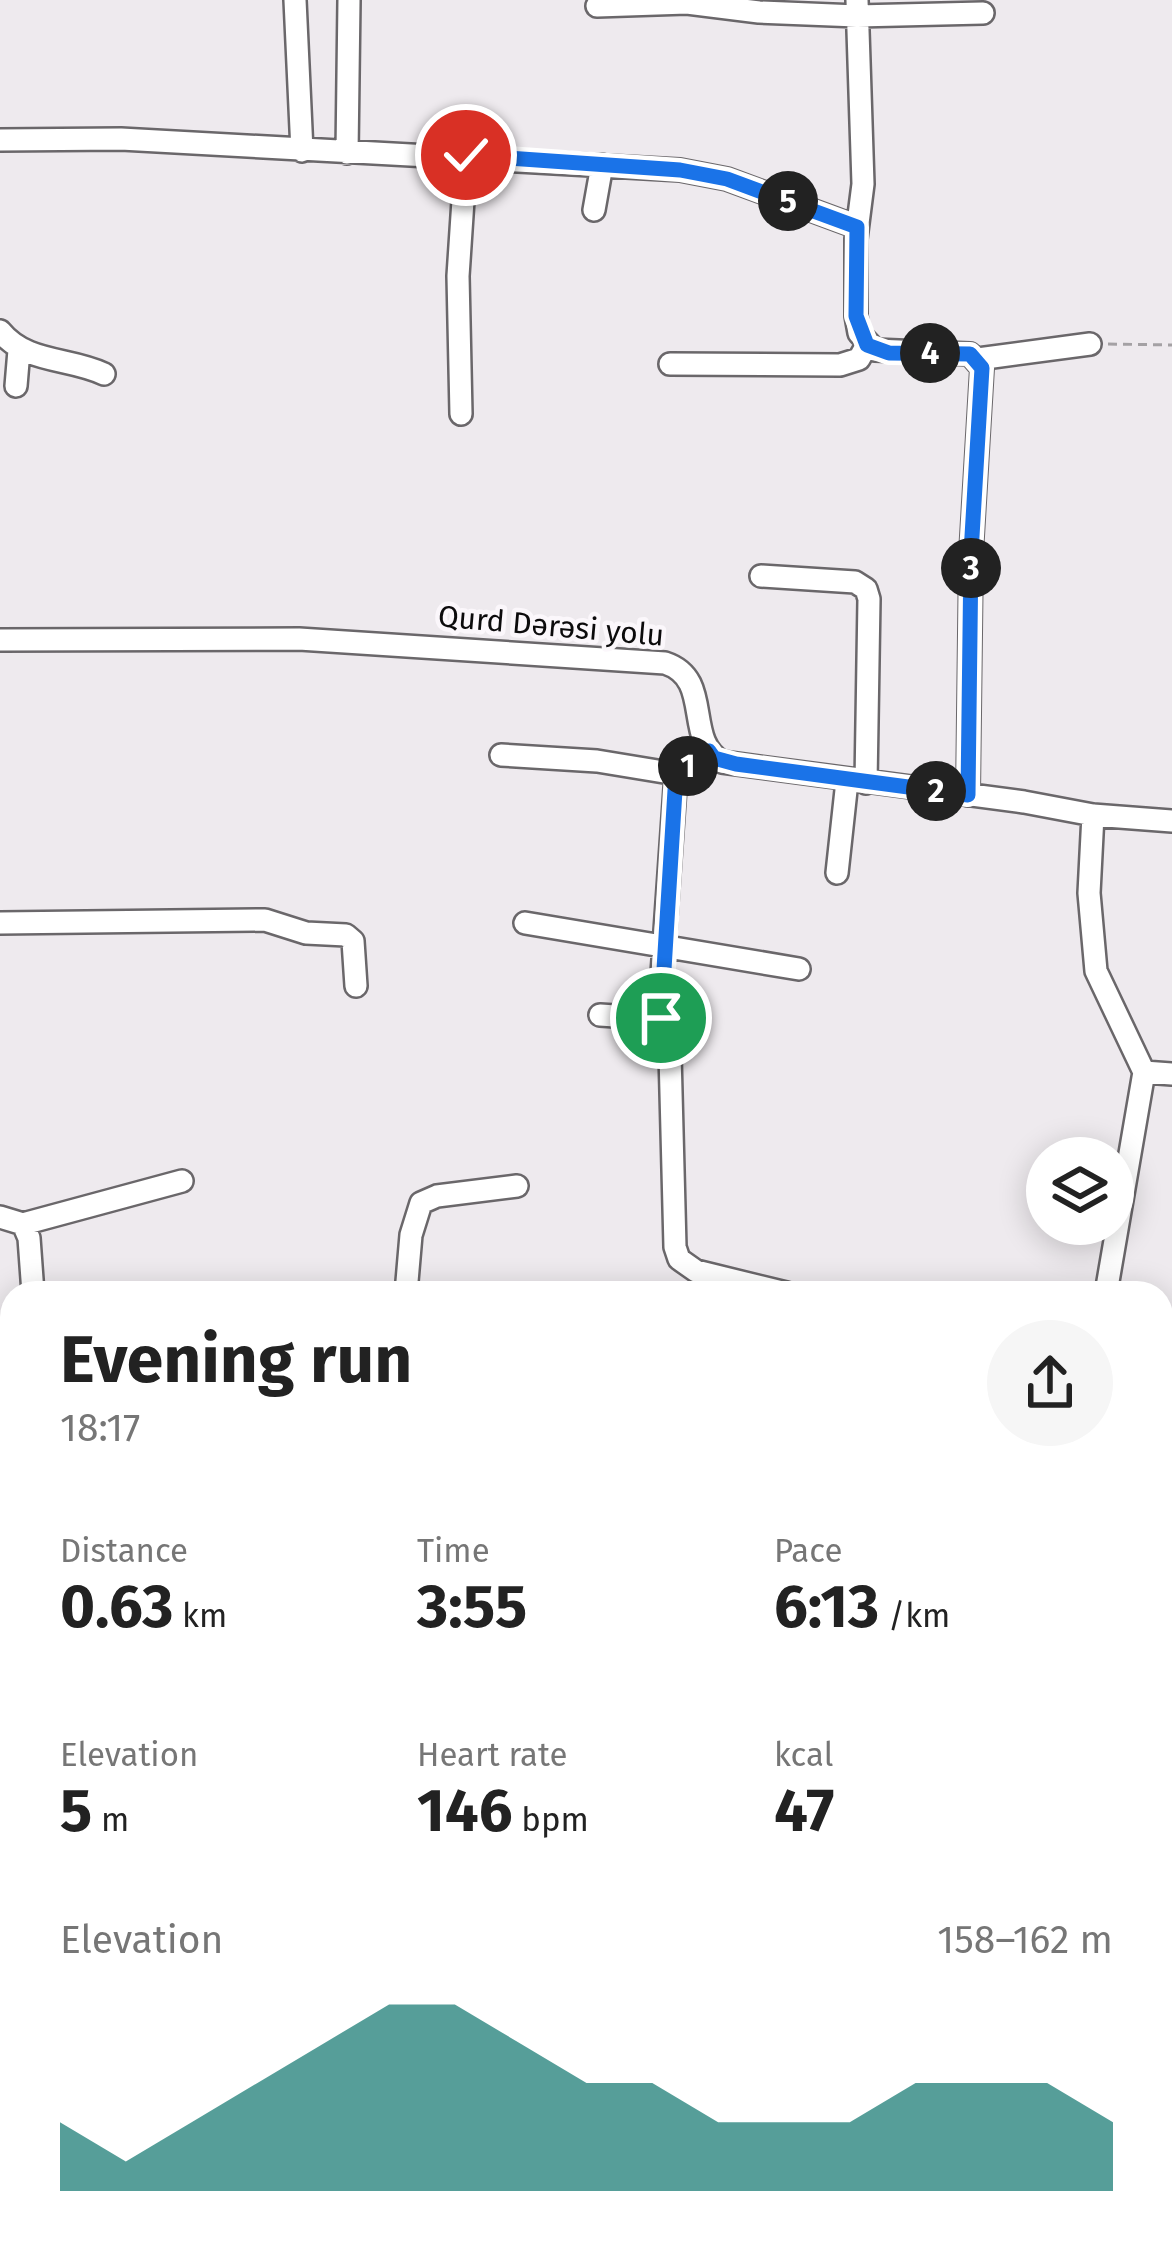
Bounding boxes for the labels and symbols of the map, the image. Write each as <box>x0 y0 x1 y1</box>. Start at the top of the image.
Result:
pin <box>415 104 517 206</box>
pin: 5 <box>758 171 818 231</box>
pin: 4 <box>900 323 960 383</box>
pin: 3 <box>941 538 1001 598</box>
street label: Qurd Dərəsi yolu <box>436 598 666 654</box>
pin: 1 <box>658 736 718 796</box>
pin: 2 <box>906 761 966 821</box>
pin <box>610 967 712 1069</box>

